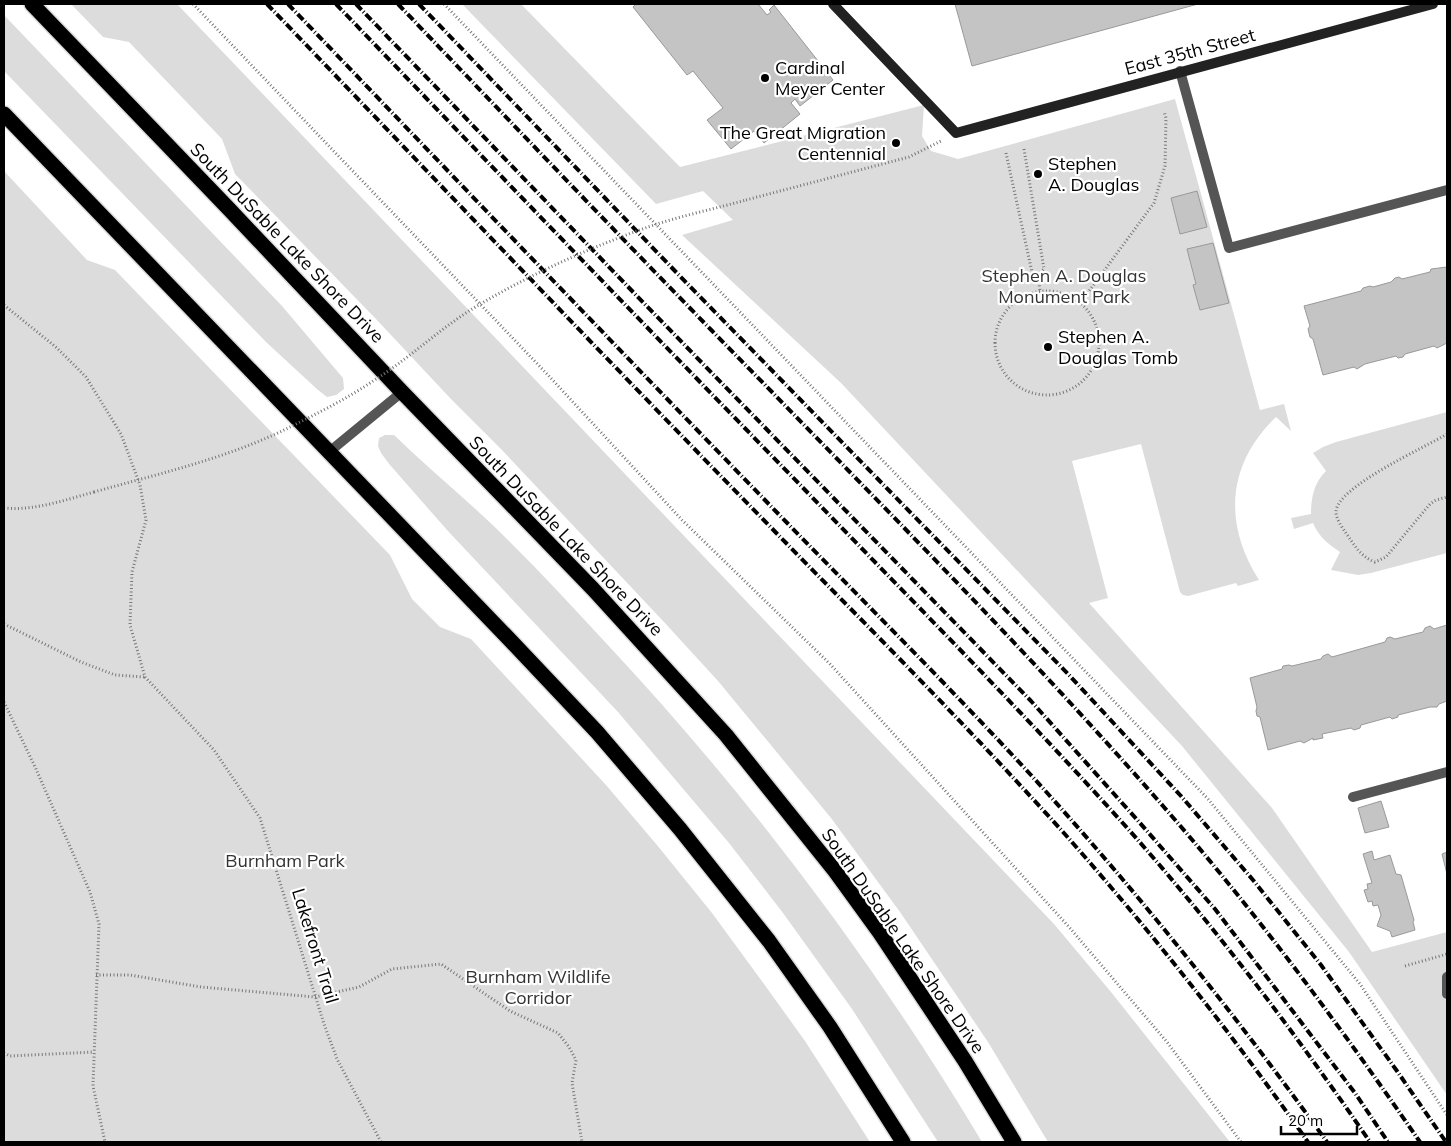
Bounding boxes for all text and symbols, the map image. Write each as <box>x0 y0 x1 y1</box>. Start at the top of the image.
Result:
street label: East 35th Street <box>1122 23 1258 80</box>
place label: Cardinal Meyer Center <box>775 56 886 100</box>
marker: Cardinal Meyer Center <box>759 72 771 84</box>
place label: The Great Migration Centennial <box>720 121 886 165</box>
marker: The Great Migration Centennial <box>890 137 902 149</box>
street label: South DuSable Lake Shore Drive <box>186 138 389 348</box>
place label: Stephen A. Douglas <box>1048 152 1139 196</box>
marker: Stephen A. Douglas <box>1032 168 1044 180</box>
park label: Stephen A. Douglas Monument Park <box>982 264 1147 308</box>
place label: Stephen A. Douglas Tomb <box>1058 325 1178 369</box>
marker: Stephen A. Douglas Tomb <box>1042 341 1054 353</box>
street label: South DuSable Lake Shore Drive <box>465 431 668 641</box>
street label: South DuSable Lake Shore Drive <box>817 824 990 1058</box>
park label: Burnham Park <box>225 849 345 872</box>
street label: Lakefront Trail <box>287 886 344 1006</box>
park label: Burnham Wildlife Corridor <box>465 965 611 1009</box>
scale bar <box>1281 1104 1357 1136</box>
text: 20 m <box>1288 1111 1323 1130</box>

